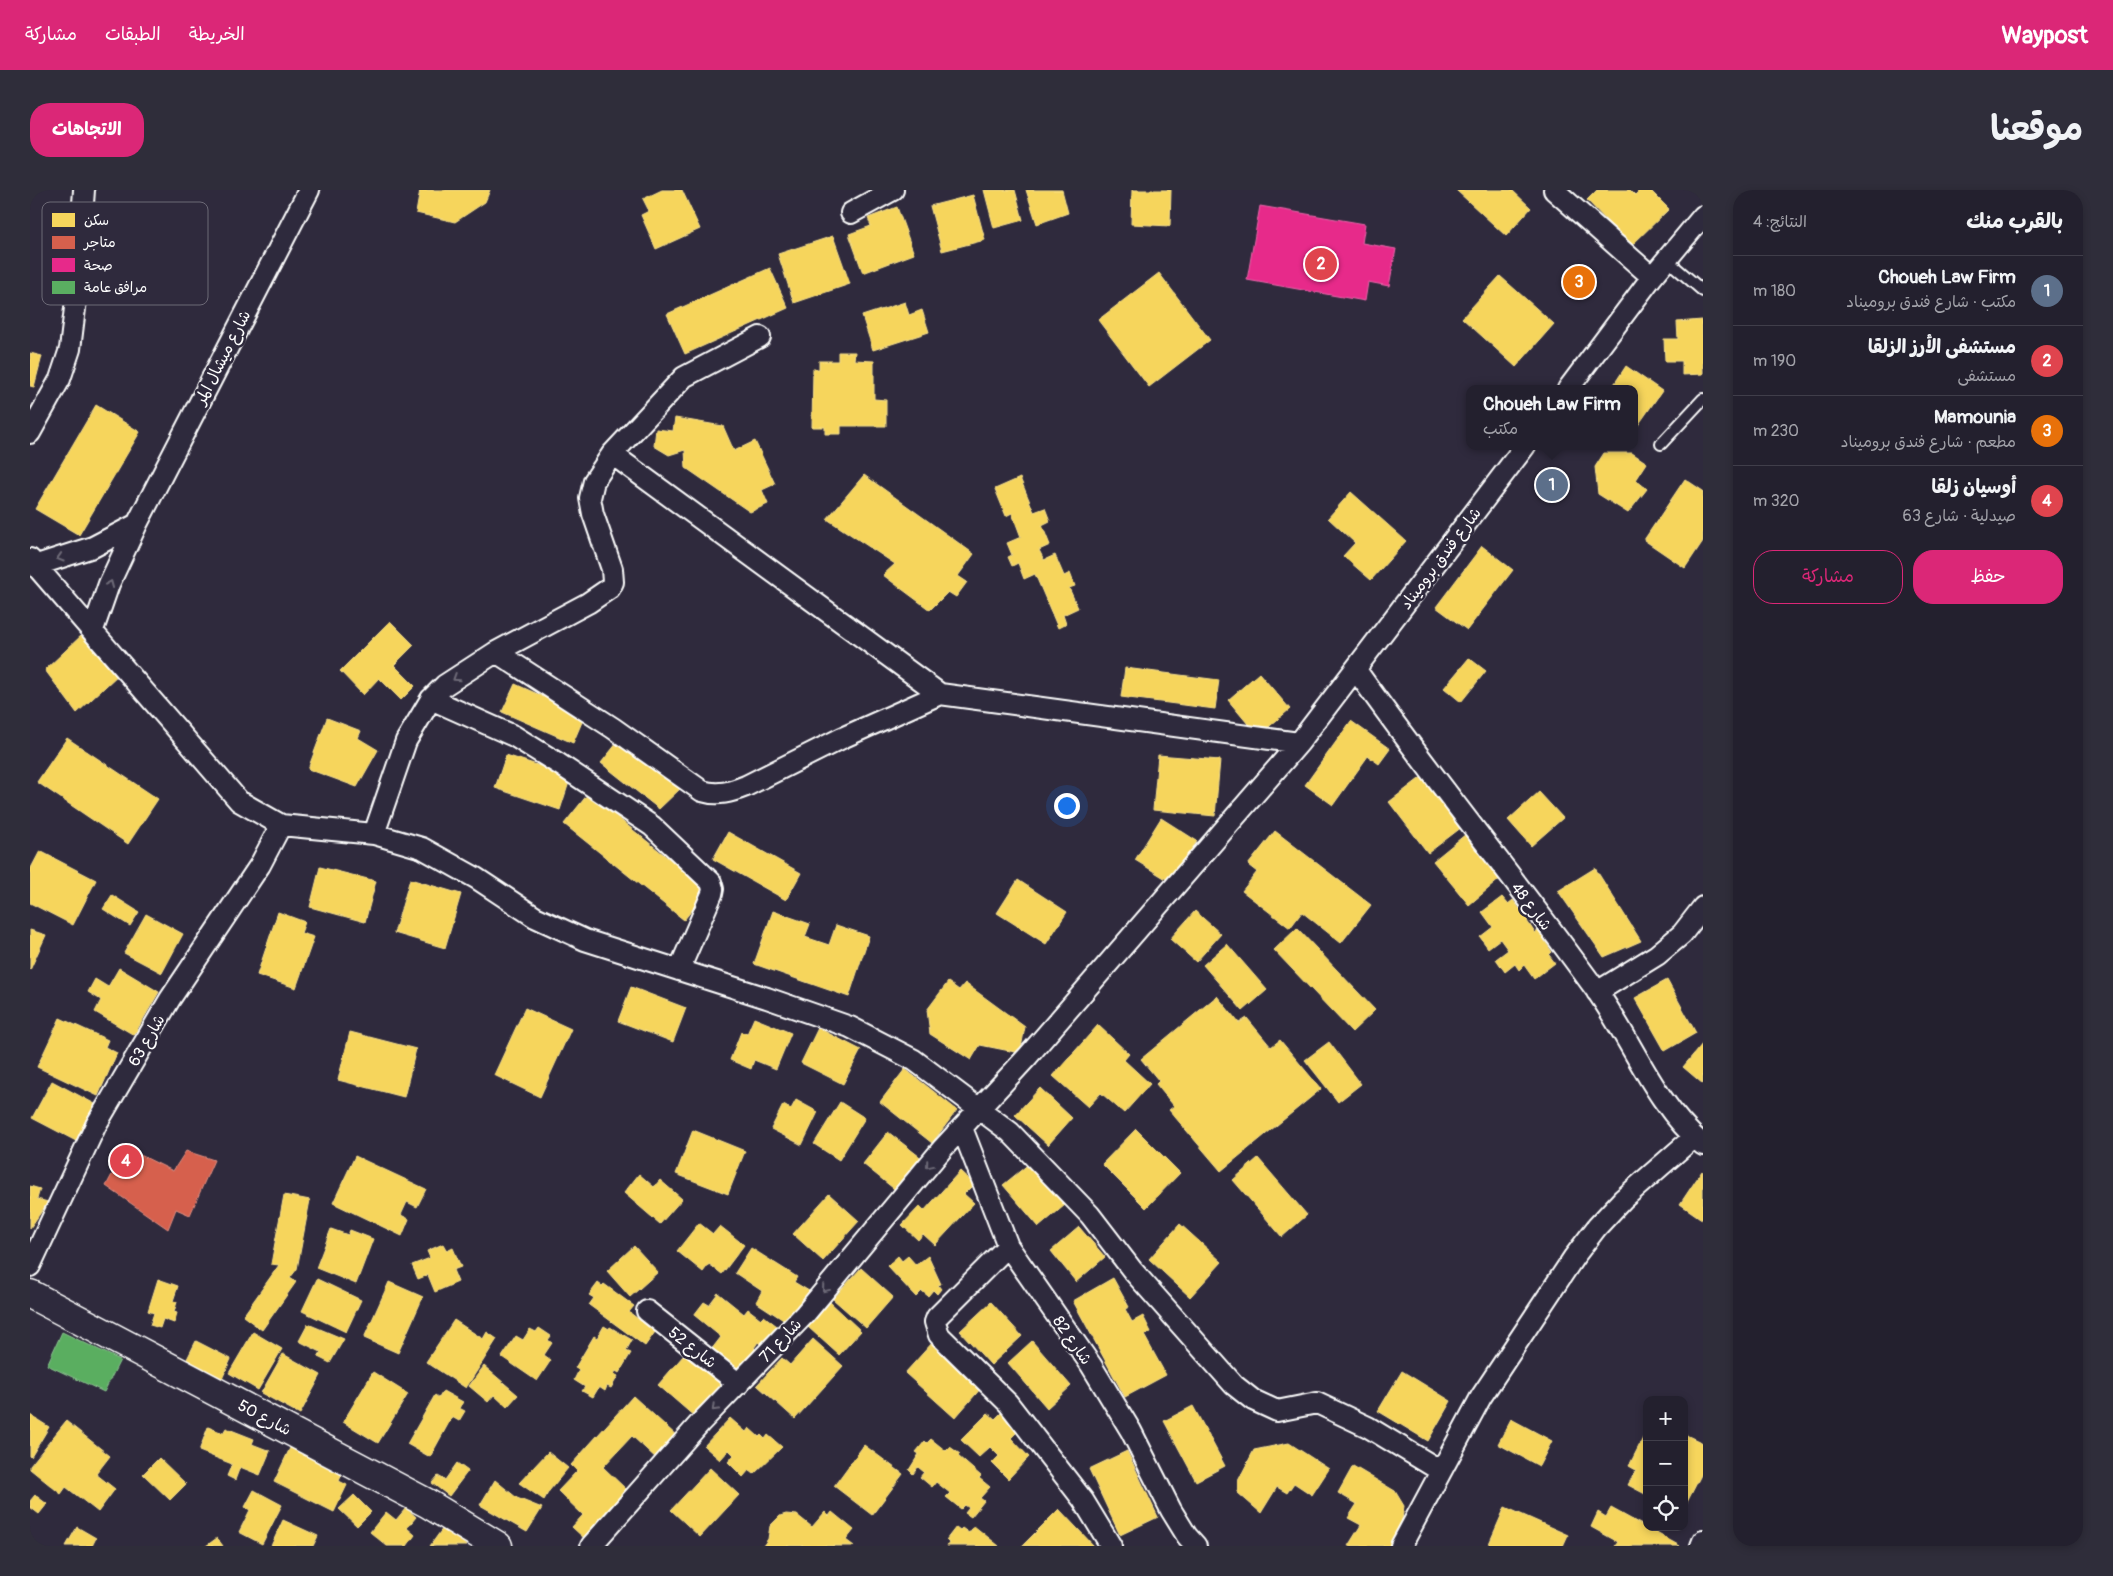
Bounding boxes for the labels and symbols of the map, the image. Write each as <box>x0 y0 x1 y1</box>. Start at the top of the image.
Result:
legend <box>42 202 208 305</box>
text: سكن <box>84 212 109 229</box>
text: متاجر <box>83 234 116 251</box>
pin: 2 <box>1305 245 1337 283</box>
text: صحة <box>84 257 113 274</box>
pin: 3 <box>1563 263 1595 301</box>
text: مرافق عامة <box>84 279 147 296</box>
street label: شارع ميشال المر <box>190 307 256 410</box>
pin: 1 <box>1536 466 1568 504</box>
street label: شارع فندق بروميناد <box>1396 504 1486 614</box>
one-way arrow <box>57 552 65 562</box>
one-way arrow <box>103 580 114 589</box>
one-way arrow <box>452 672 461 682</box>
your location <box>1054 793 1080 819</box>
street label: شارع 48 <box>1506 878 1556 935</box>
street label: شارع 63 <box>124 1011 170 1070</box>
pin: 4 <box>110 1142 142 1180</box>
one-way arrow <box>926 1159 935 1168</box>
one-way arrow <box>822 1284 831 1293</box>
street label: شارع 82 <box>1047 1312 1096 1369</box>
street label: شارع 71 <box>755 1315 807 1368</box>
street label: شارع 52 <box>664 1323 721 1374</box>
street label: شارع 50 <box>234 1396 295 1441</box>
one-way arrow <box>712 1403 721 1412</box>

